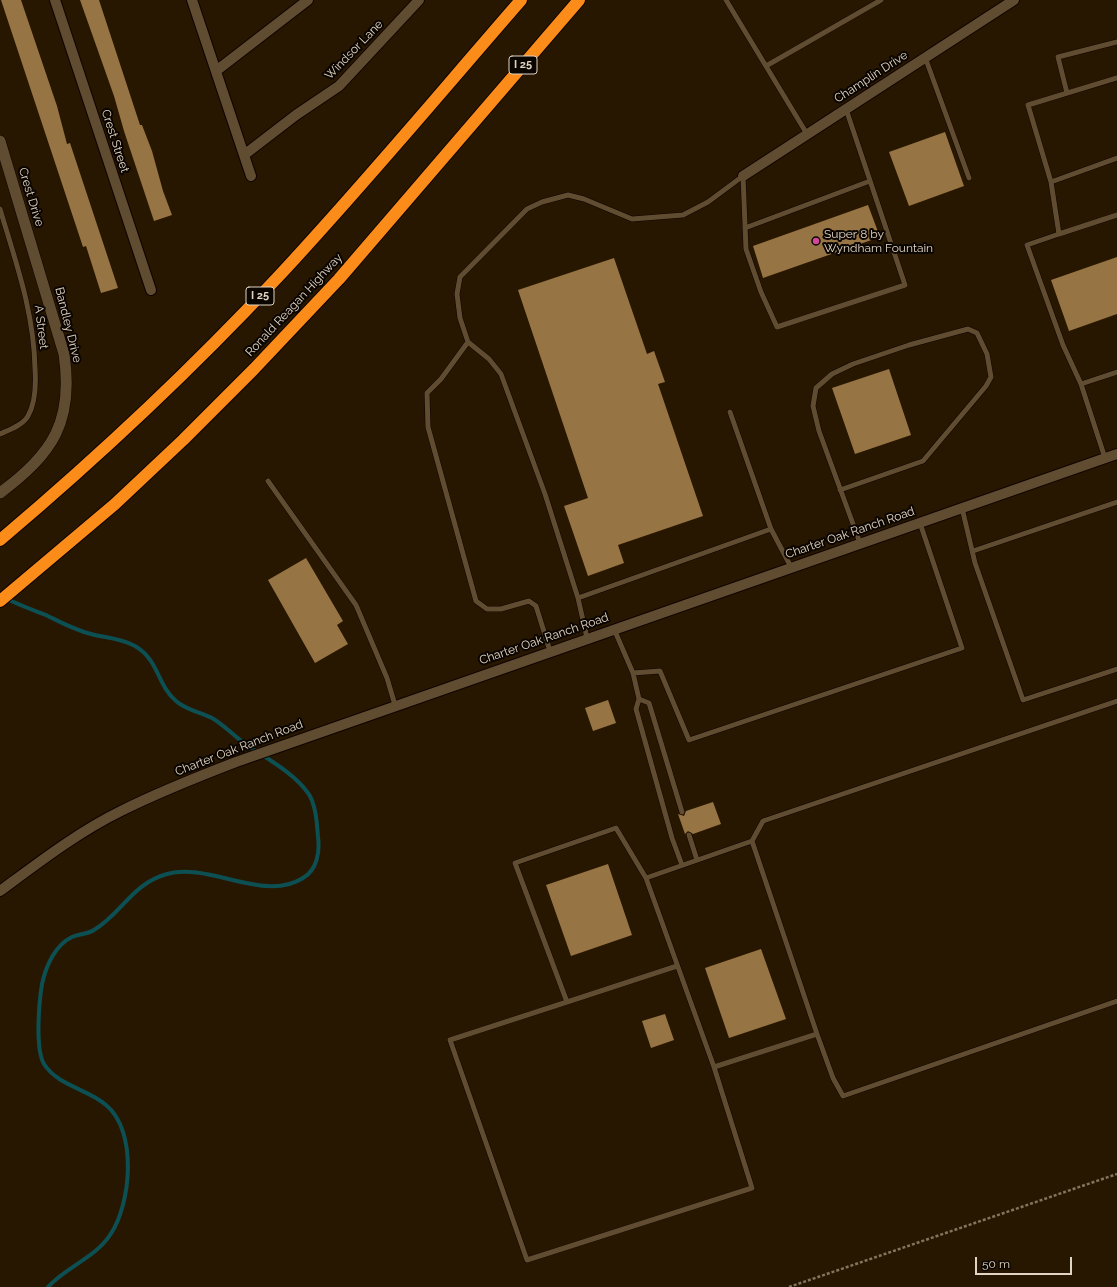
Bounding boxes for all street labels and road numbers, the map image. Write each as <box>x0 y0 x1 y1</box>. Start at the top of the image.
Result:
street label: Windsor Lane <box>322 17 386 83</box>
street label: Champlin Drive <box>832 48 910 106</box>
road number: I 25 <box>509 56 537 74</box>
street label: Crest Street <box>98 108 132 174</box>
street label: Crest Drive <box>15 166 47 228</box>
street label: Ronald Reagan Highway <box>243 251 345 359</box>
street label: Bandley Drive <box>52 286 84 364</box>
road number: I 25 <box>246 287 274 305</box>
street label: A Street <box>31 304 51 350</box>
street label: Charter Oak Ranch Road <box>783 504 917 562</box>
street label: Charter Oak Ranch Road <box>477 610 611 668</box>
street label: Charter Oak Ranch Road <box>173 717 305 779</box>

